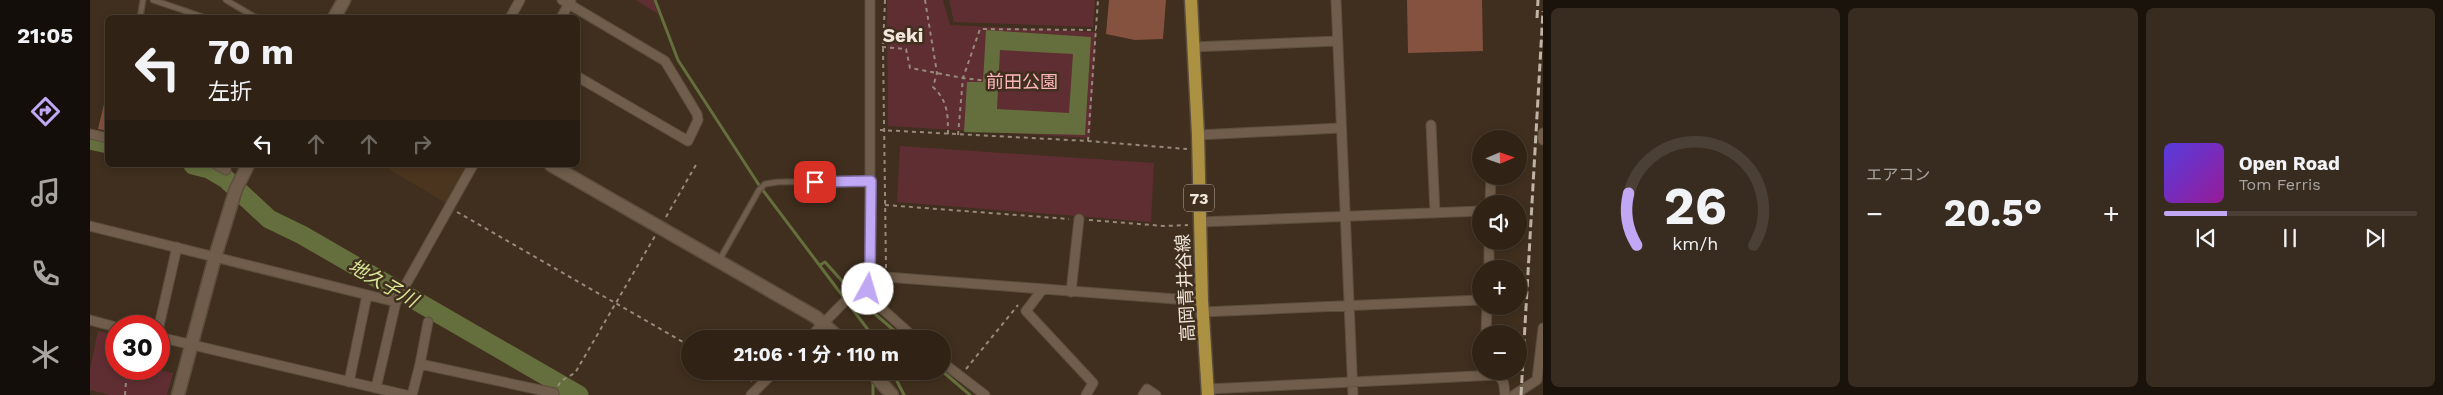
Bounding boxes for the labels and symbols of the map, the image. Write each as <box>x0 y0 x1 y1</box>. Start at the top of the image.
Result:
district label: Seki <box>883 24 923 47</box>
park label: 前田公園 <box>986 71 1058 92</box>
north arrow <box>1472 130 1528 185</box>
pin <box>794 161 836 203</box>
road number: 73 <box>1184 184 1214 212</box>
street label: 高岡青井谷線 <box>1172 234 1198 342</box>
water label: 地久子川 <box>344 254 423 313</box>
position arrow <box>841 262 893 314</box>
speed limit sign: 30 <box>105 315 170 380</box>

